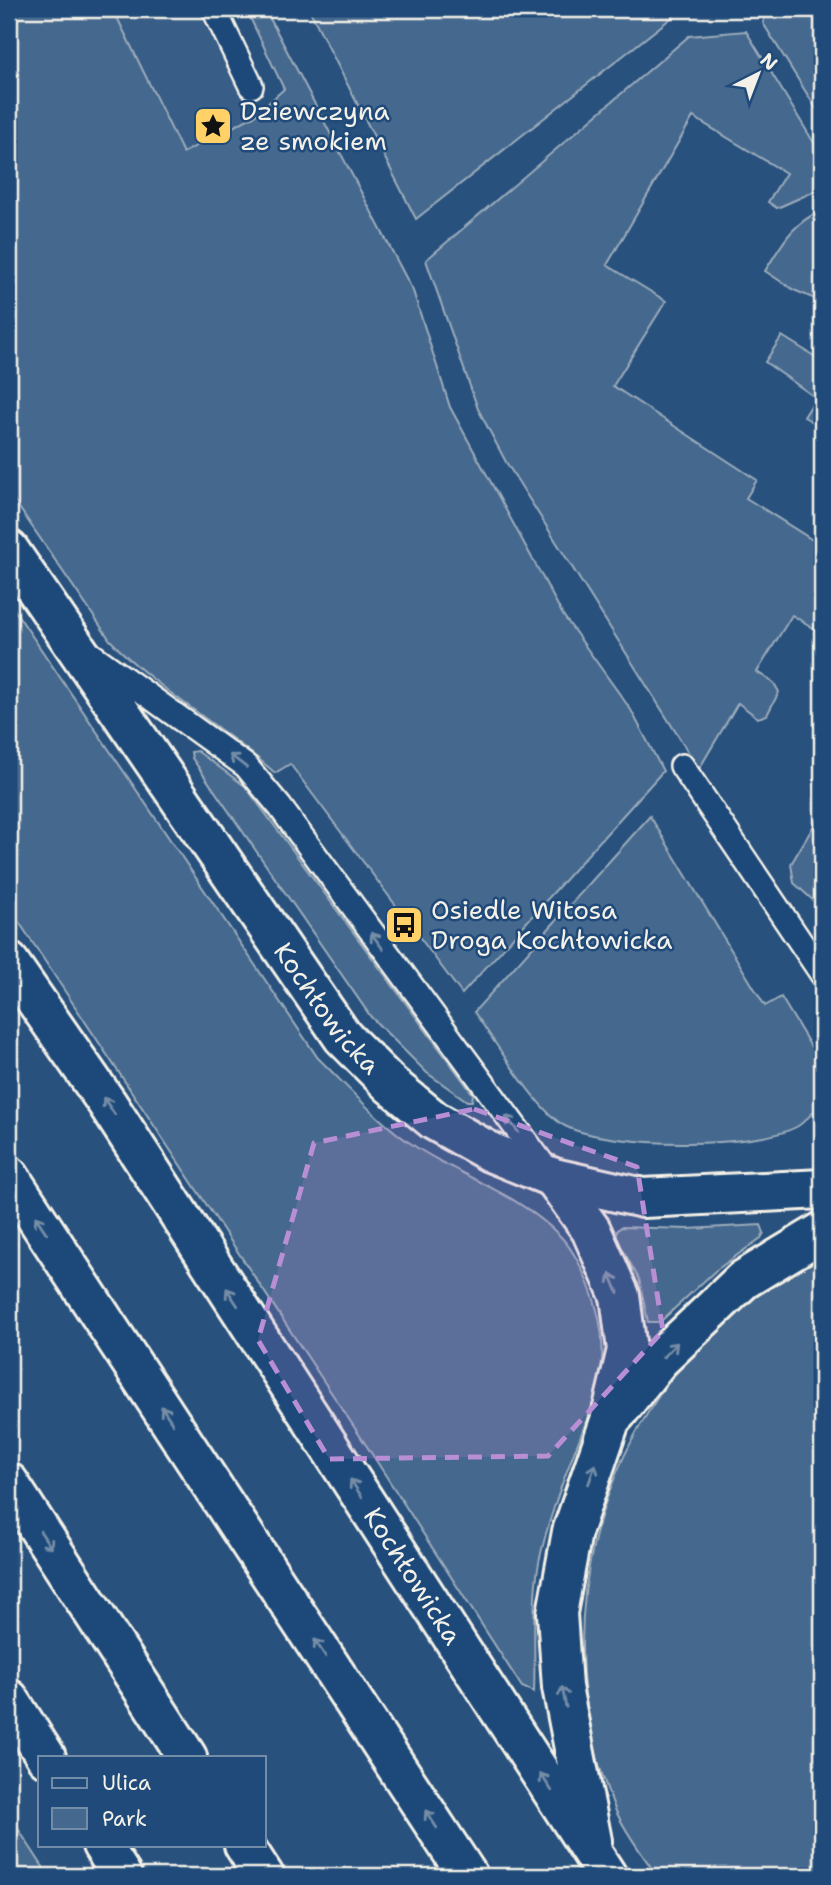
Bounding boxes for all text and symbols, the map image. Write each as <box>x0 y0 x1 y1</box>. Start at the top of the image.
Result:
north arrow <box>722 38 792 108</box>
text: N <box>755 47 783 76</box>
place label: Dziewczyna ze smokiem <box>240 93 390 158</box>
place icon: Dziewczyna ze smokiem <box>192 105 234 147</box>
one-way arrow <box>229 754 248 769</box>
place label: Osiedle Witosa Droga Kochłowicka <box>431 892 672 957</box>
bus stop icon: Osiedle Witosa Droga Kochłowicka <box>383 904 425 946</box>
one-way arrow <box>370 932 384 951</box>
street label: Kochłowicka <box>266 935 388 1082</box>
one-way arrow <box>101 1097 115 1117</box>
one-way arrow <box>504 1116 519 1134</box>
one-way arrow <box>34 1216 48 1236</box>
one-way arrow <box>607 1273 620 1294</box>
one-way arrow <box>225 1288 239 1308</box>
one-way arrow <box>661 1341 678 1358</box>
one-way arrow <box>159 1406 174 1425</box>
one-way arrow <box>587 1464 599 1486</box>
one-way arrow <box>348 1479 362 1499</box>
street label: Kochłowicka <box>356 1500 471 1651</box>
one-way arrow <box>39 1530 53 1549</box>
one-way arrow <box>313 1638 327 1658</box>
one-way arrow <box>557 1686 570 1709</box>
legend <box>38 1756 266 1846</box>
text: Ulica <box>102 1769 151 1797</box>
one-way arrow <box>538 1773 553 1792</box>
text: Park <box>102 1805 147 1833</box>
one-way arrow <box>424 1810 439 1829</box>

